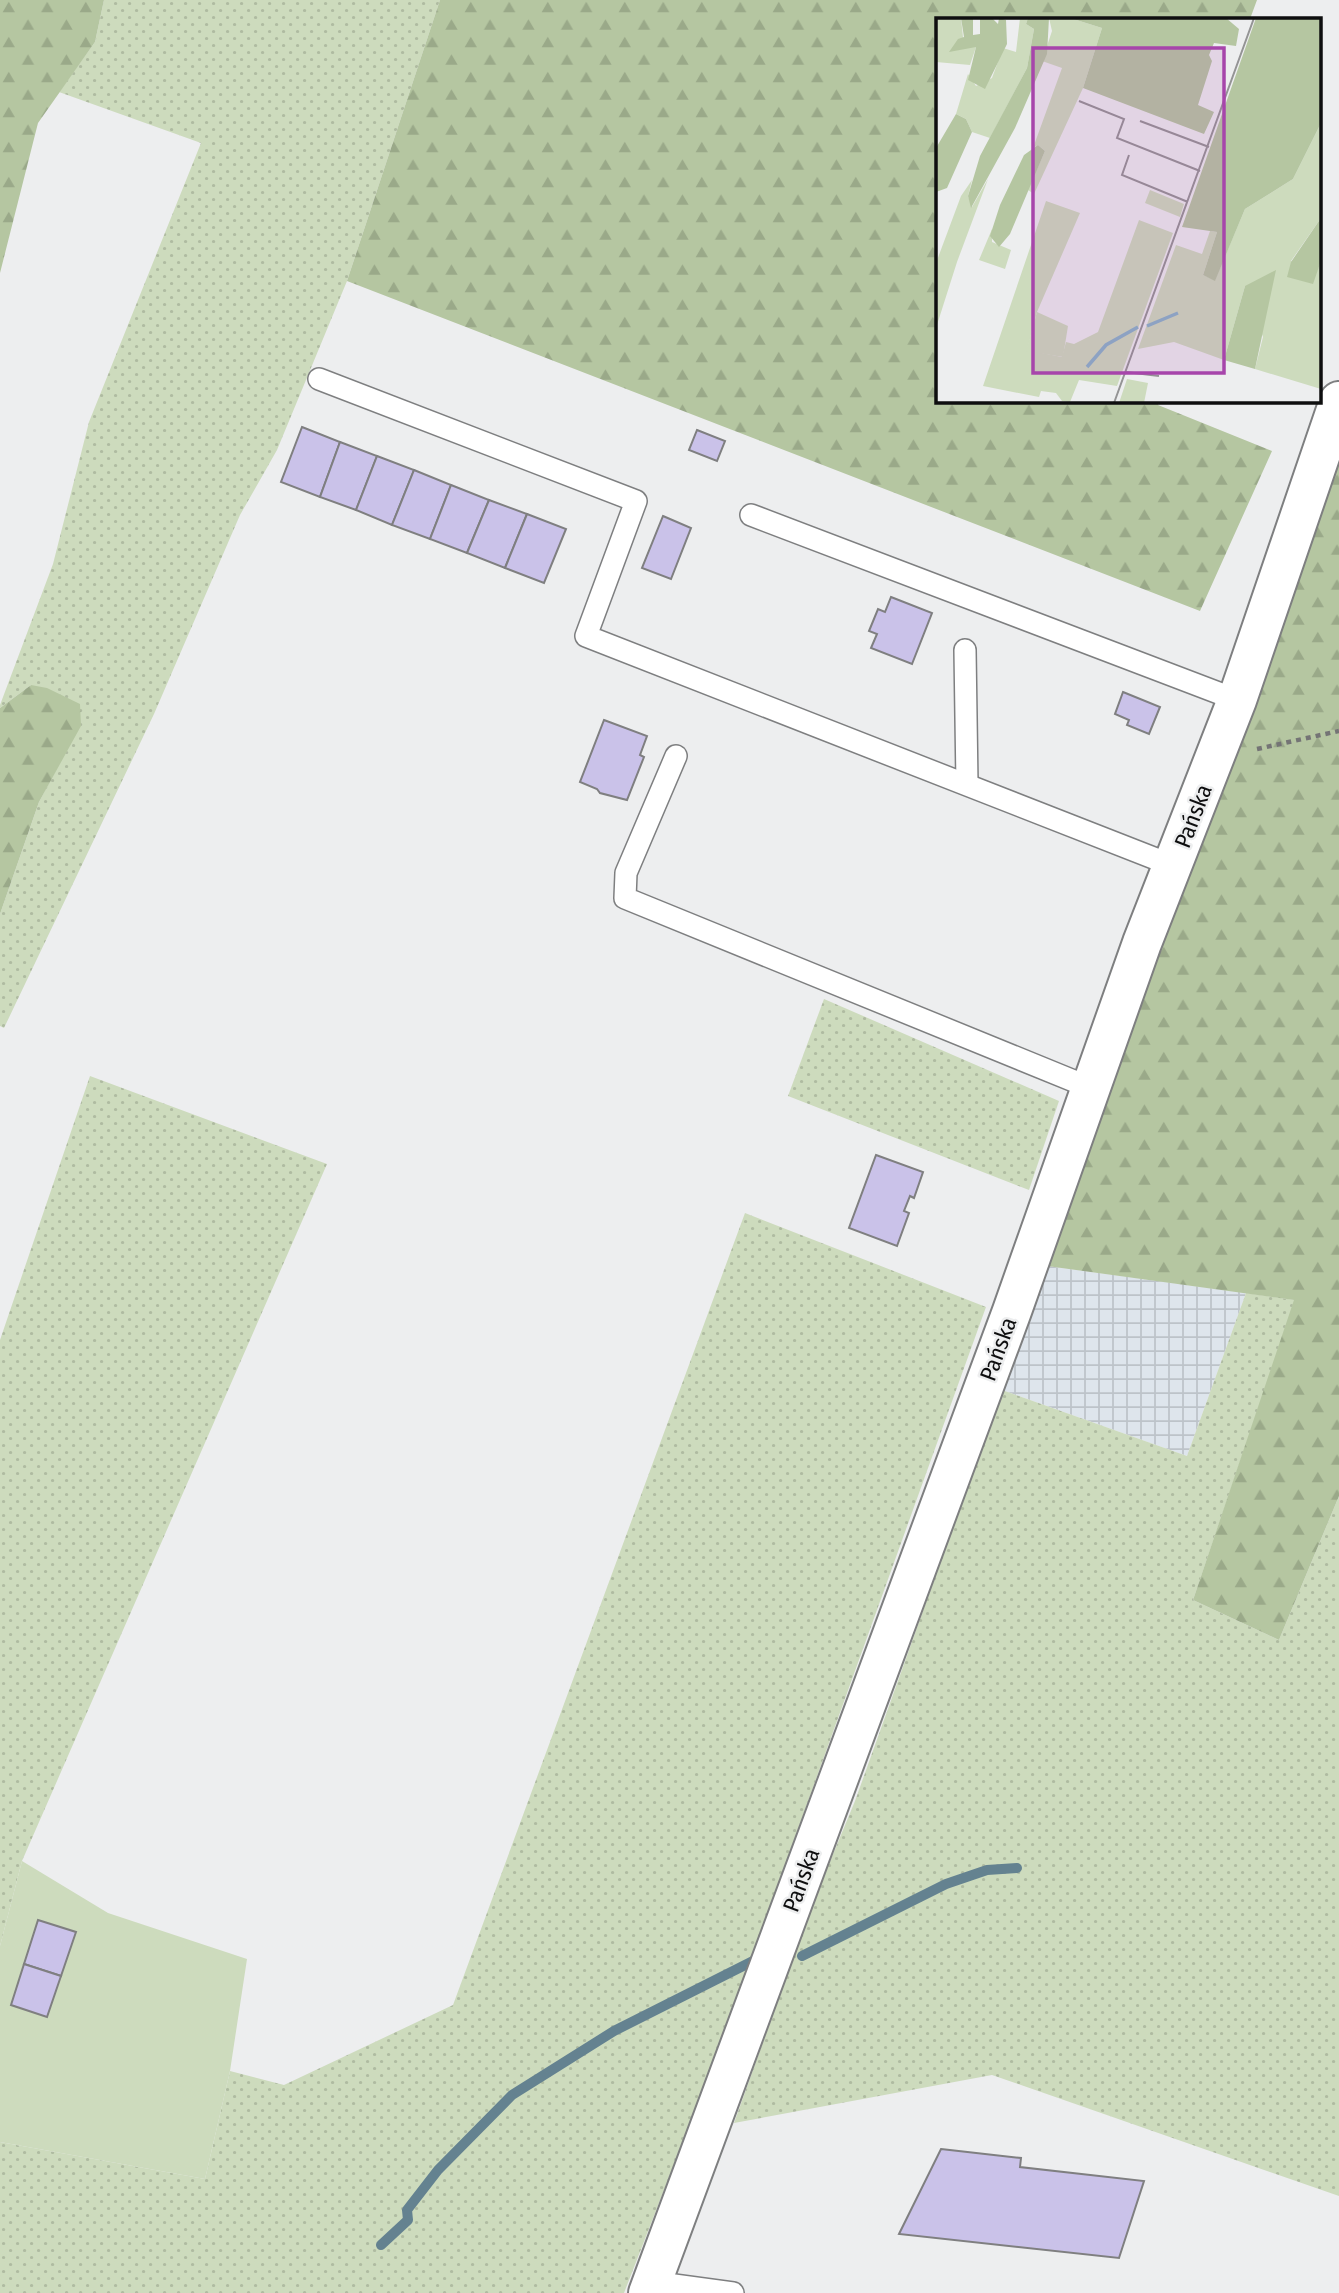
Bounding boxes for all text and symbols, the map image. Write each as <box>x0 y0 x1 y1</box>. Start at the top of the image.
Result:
inset map <box>936 18 1322 402</box>
street label: Pańska <box>1168 780 1218 852</box>
street label: Pańska <box>974 1313 1022 1385</box>
street label: Pańska <box>777 1844 825 1916</box>

